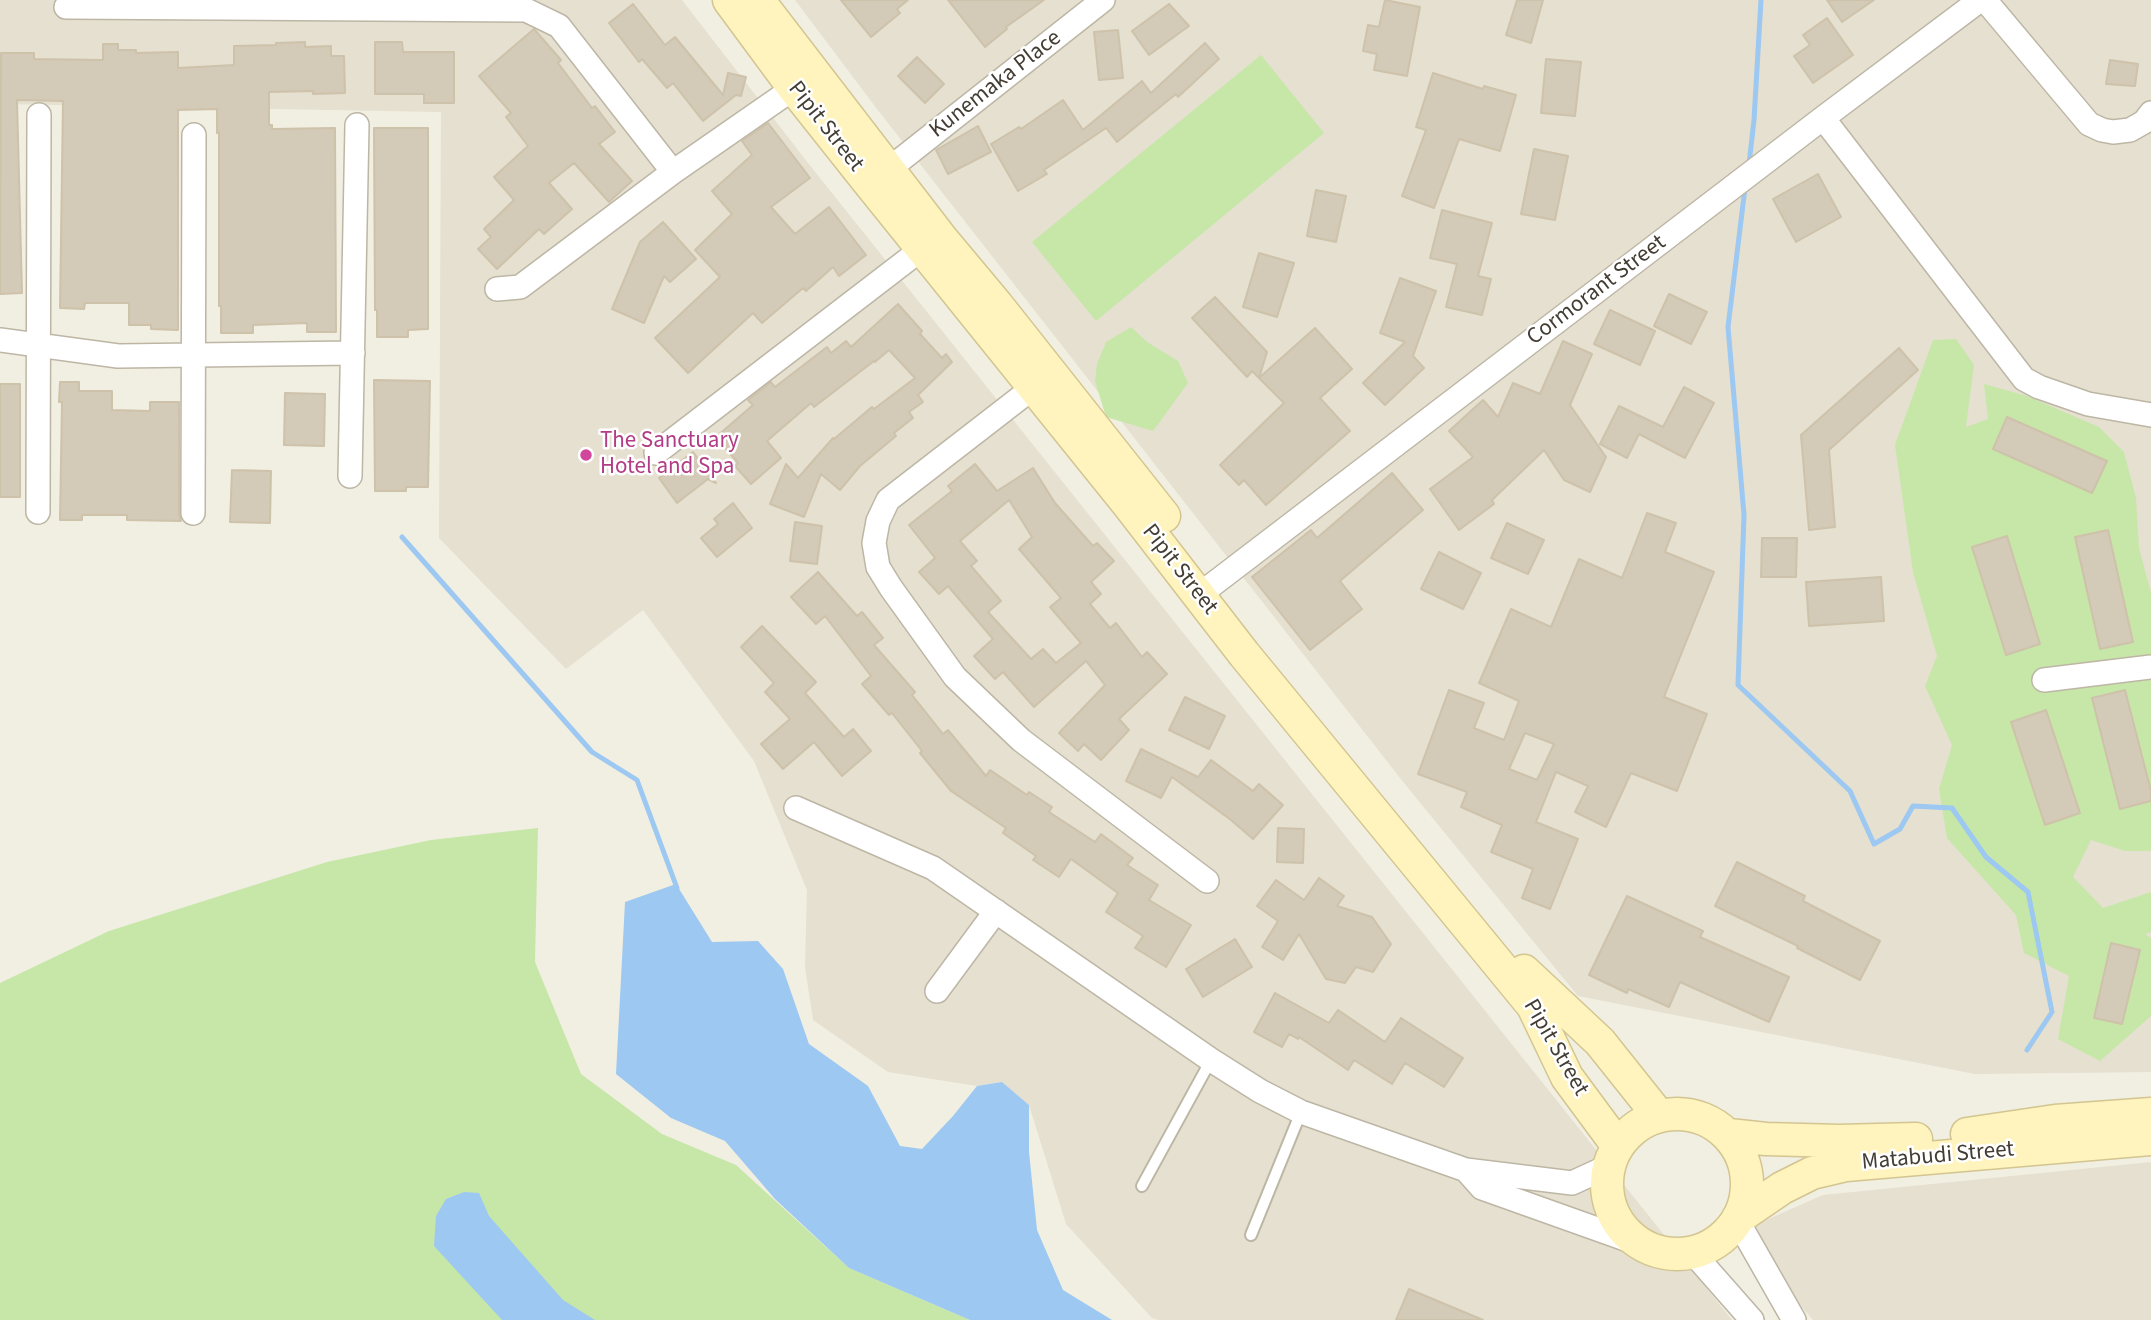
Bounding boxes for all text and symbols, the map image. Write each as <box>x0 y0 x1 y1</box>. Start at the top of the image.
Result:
street label: Kunemaka Place <box>925 25 1067 145</box>
street label: Pipit Street <box>781 76 869 178</box>
street label: Cormorant Street <box>1522 230 1672 352</box>
place label: The Sanctuary Hotel and Spa <box>600 428 739 482</box>
marker: The Sanctuary Hotel and Spa <box>578 447 594 463</box>
street label: Pipit Street <box>1135 519 1223 621</box>
street label: Pipit Street <box>1516 995 1594 1101</box>
street label: Matabudi Street <box>1861 1137 2015 1177</box>

